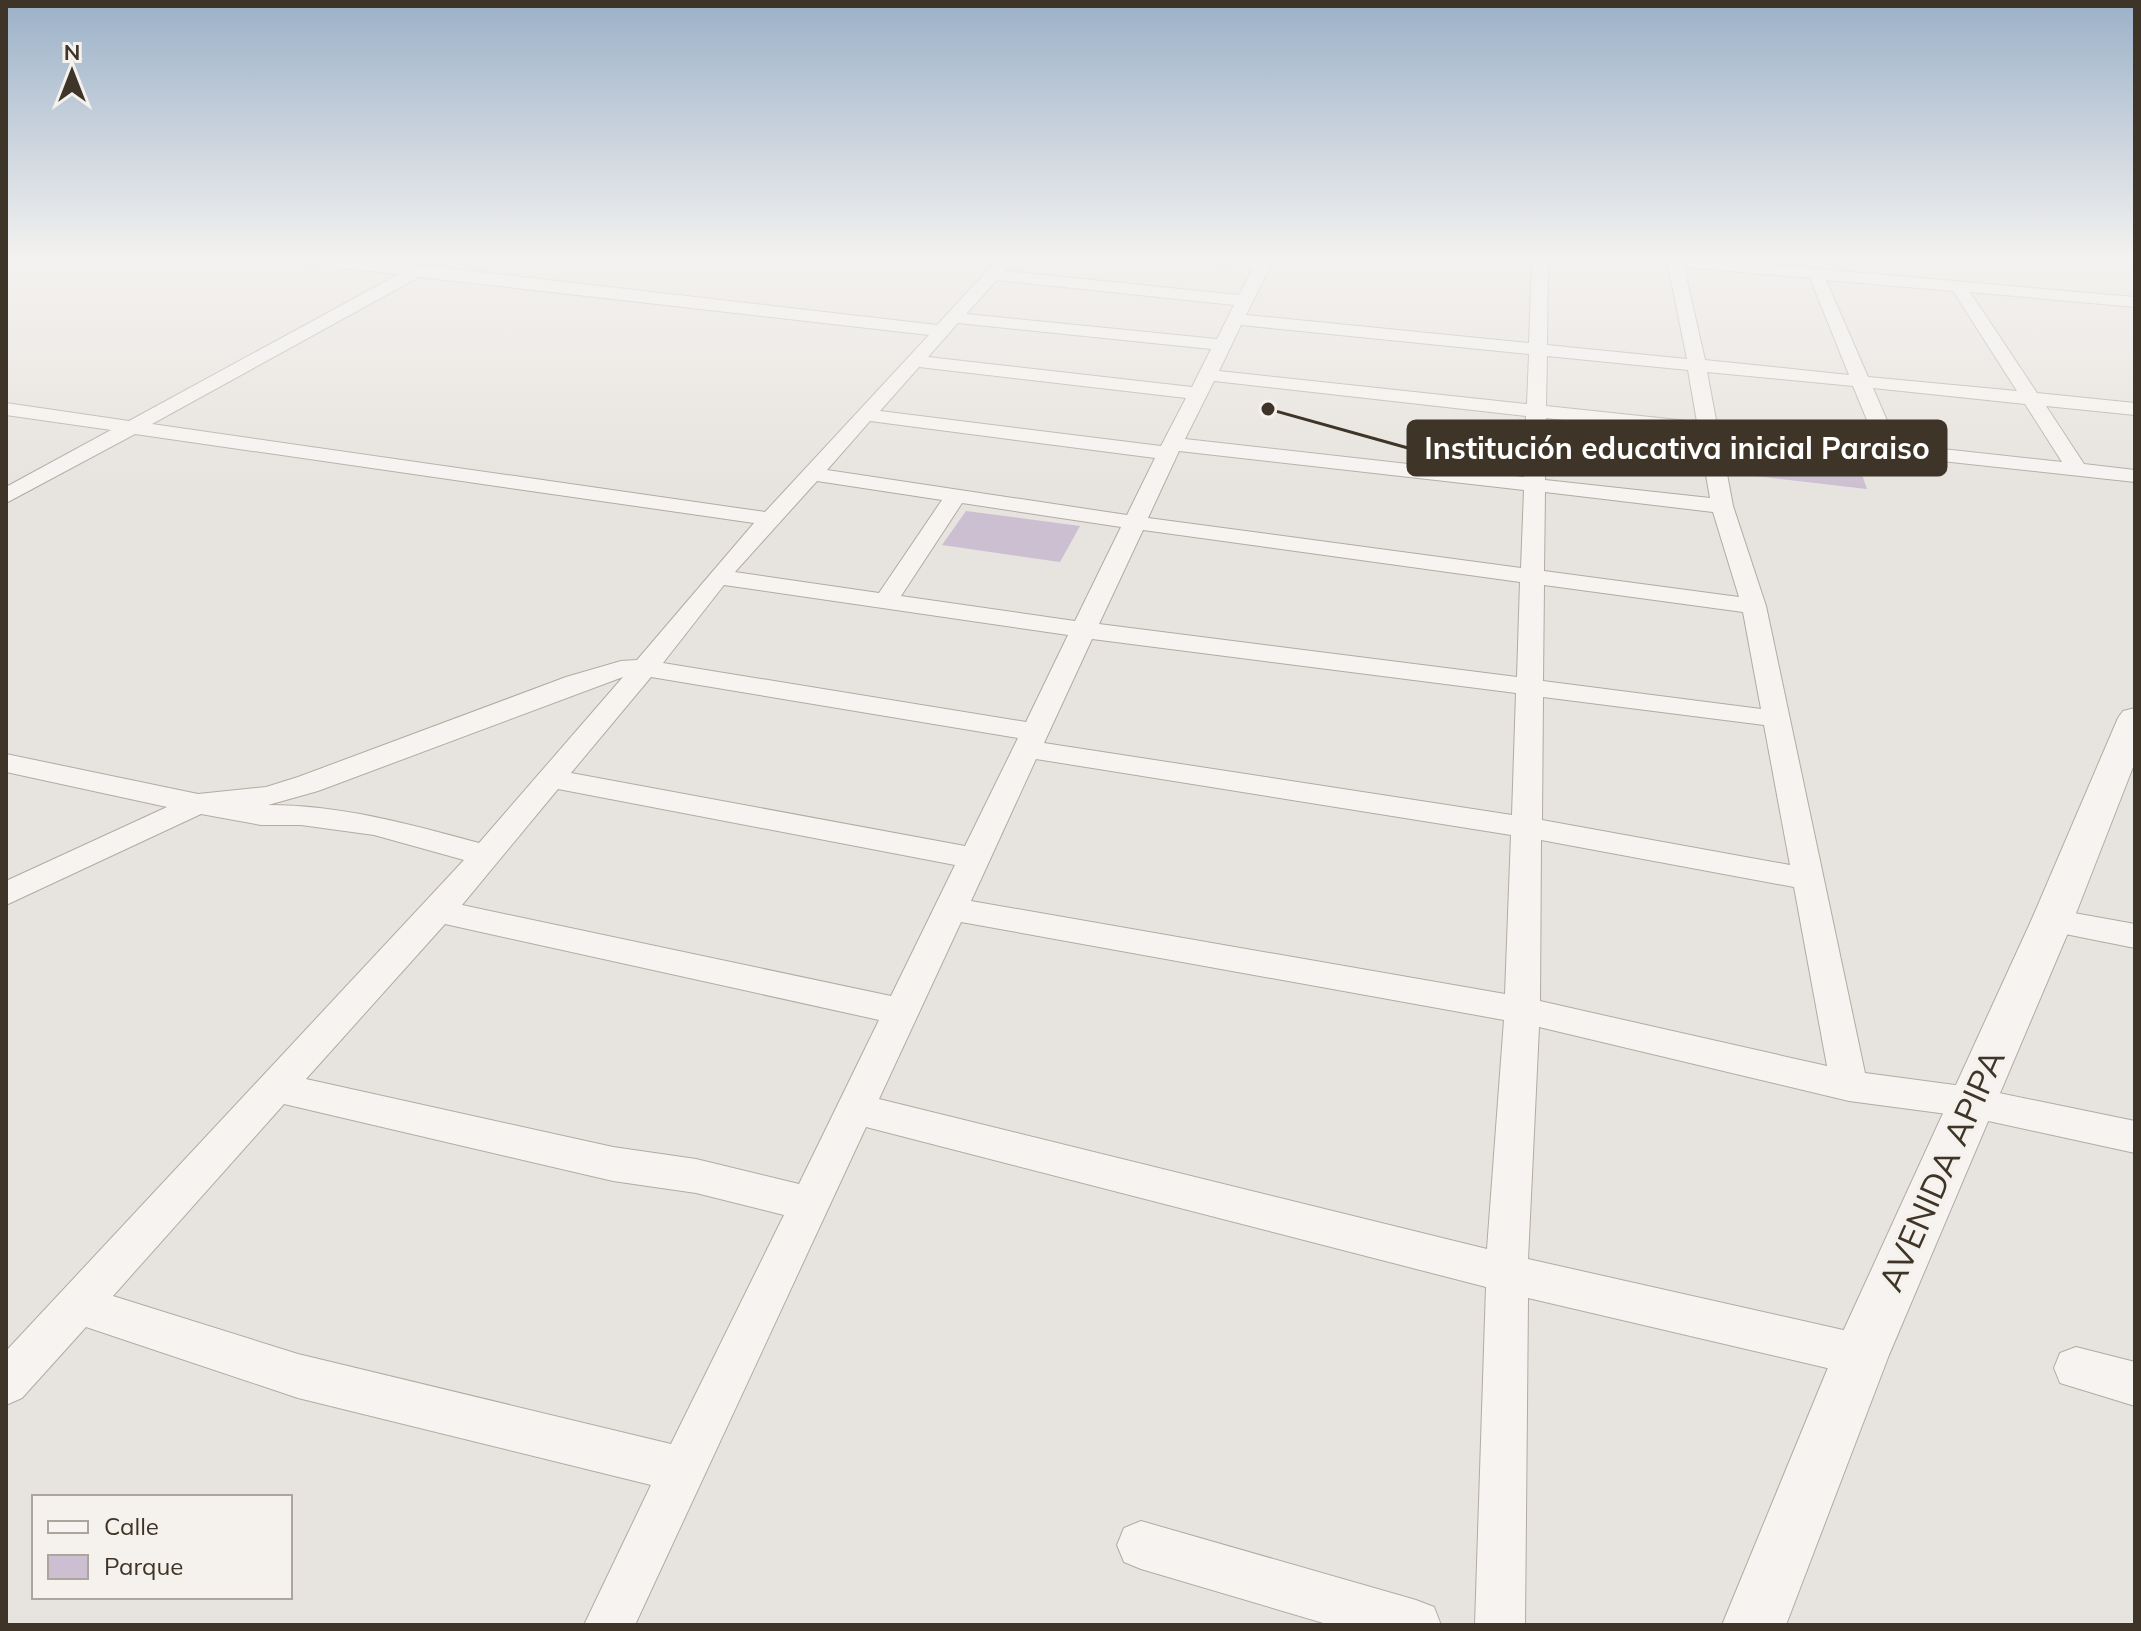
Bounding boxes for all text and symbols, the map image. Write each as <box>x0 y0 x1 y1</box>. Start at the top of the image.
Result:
north arrow <box>32 32 112 112</box>
text: N <box>64 38 80 66</box>
callout: Institución educativa inicial Paraiso <box>1408 421 1946 475</box>
text: Institución educativa inicial Paraiso <box>1424 429 1930 467</box>
street label: AVENIDA APIPA <box>1868 1042 2014 1298</box>
legend <box>32 1495 292 1599</box>
text: Calle <box>104 1511 159 1541</box>
text: Parque <box>104 1551 183 1581</box>

